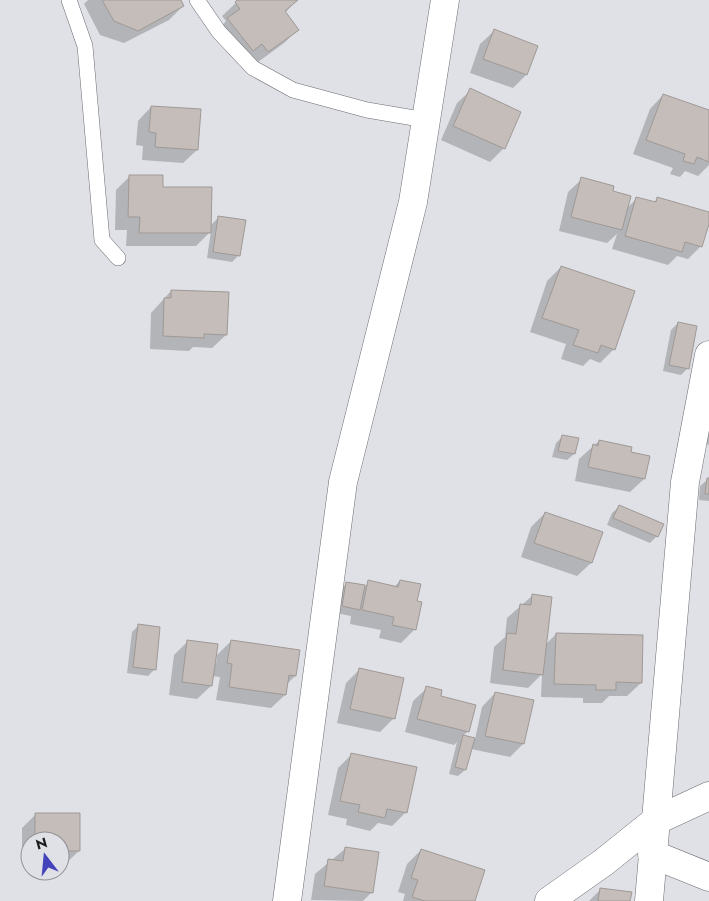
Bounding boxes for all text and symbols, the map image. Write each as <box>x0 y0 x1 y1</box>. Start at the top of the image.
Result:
north arrow <box>20 831 70 881</box>
text: N <box>33 832 50 855</box>

